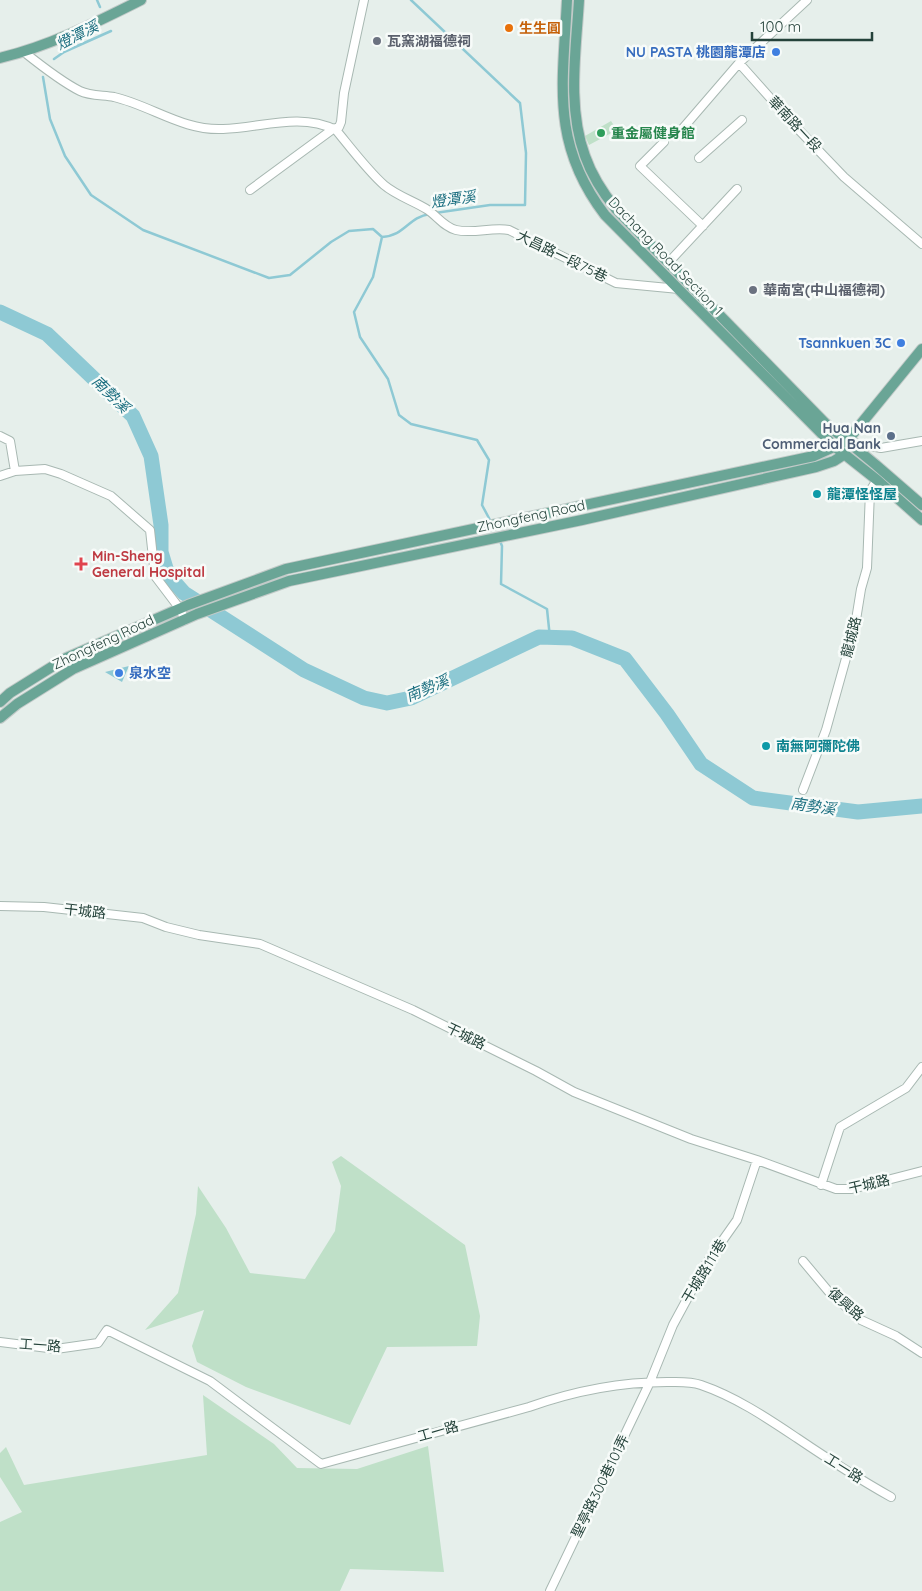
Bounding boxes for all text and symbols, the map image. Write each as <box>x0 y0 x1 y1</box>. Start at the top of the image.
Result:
scale bar <box>752 10 872 42</box>
water label: 燈潭溪 <box>53 15 103 54</box>
text: 100 m <box>760 17 801 36</box>
place label: 生生圓 <box>519 19 561 37</box>
marker: 生生圓 <box>503 22 515 34</box>
place label: 瓦窯湖福德祠 <box>387 32 471 50</box>
marker: 瓦窯湖福德祠 <box>371 35 383 47</box>
place label: NU PASTA 桃園龍潭店 <box>626 43 766 61</box>
marker: NU PASTA 桃園龍潭店 <box>770 46 782 58</box>
street label: 華南路一段 <box>765 92 825 156</box>
place label: 重金屬健身館 <box>611 124 695 142</box>
marker: 重金屬健身館 <box>595 127 607 139</box>
water label: 燈潭溪 <box>429 186 479 212</box>
street label: Dachang Road Section 1 <box>605 193 727 319</box>
street label: 大昌路一段75巷 <box>514 226 610 286</box>
place label: 華南宮(中山福德祠) <box>763 281 885 299</box>
marker: 華南宮(中山福德祠) <box>747 284 759 296</box>
place label: Tsannkuen 3C <box>798 334 891 352</box>
marker: Tsannkuen 3C <box>895 337 907 349</box>
water label: 南勢溪 <box>88 372 135 418</box>
place label: Hua Nan Commercial Bank <box>762 419 881 453</box>
marker: Hua Nan Commercial Bank <box>885 430 897 442</box>
place label: 龍潭怪怪屋 <box>827 485 897 503</box>
marker: 龍潭怪怪屋 <box>811 488 823 500</box>
street label: Zhongfeng Road <box>475 496 587 536</box>
place label: Min-Sheng General Hospital <box>92 547 205 581</box>
marker: Min-Sheng General Hospital <box>74 557 88 571</box>
street label: Zhongfeng Road <box>49 611 157 673</box>
street label: 龍城路 <box>837 614 865 660</box>
place label: 泉水空 <box>129 664 171 682</box>
marker: 泉水空 <box>113 667 125 679</box>
water label: 南勢溪 <box>403 670 453 706</box>
place label: 南無阿彌陀佛 <box>776 737 860 755</box>
marker: 南無阿彌陀佛 <box>760 740 772 752</box>
water label: 南勢溪 <box>789 793 839 819</box>
street label: 干城路 <box>63 900 107 922</box>
street label: 干城路 <box>443 1019 489 1053</box>
street label: 干城路 <box>847 1171 891 1197</box>
street label: 干城路111巷 <box>678 1236 730 1306</box>
street label: 復興路 <box>824 1283 868 1325</box>
street label: 工一路 <box>18 1335 62 1355</box>
street label: 工一路 <box>415 1417 461 1445</box>
street label: 聖亭路300巷101弄 <box>567 1431 633 1541</box>
street label: 工一路 <box>821 1449 867 1487</box>

